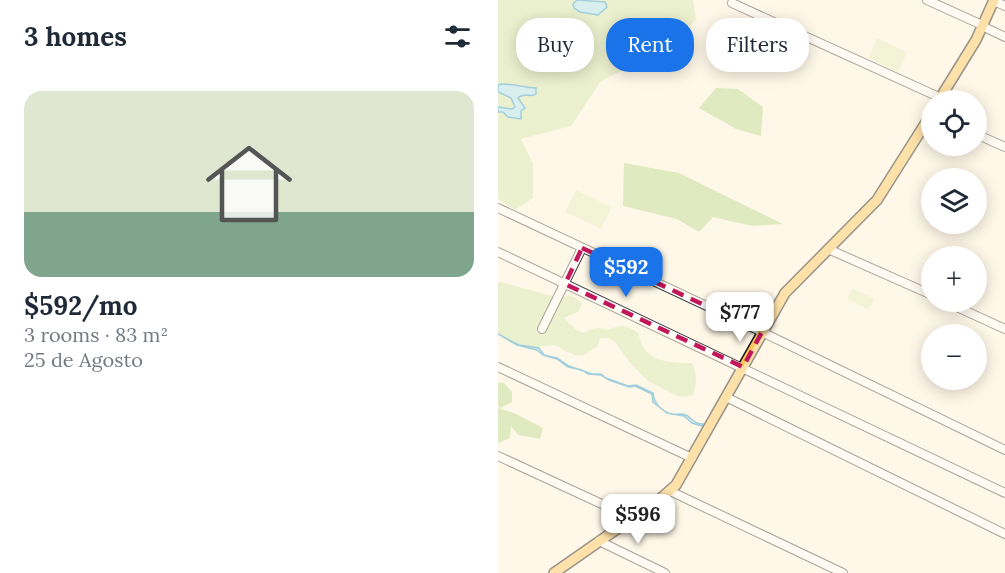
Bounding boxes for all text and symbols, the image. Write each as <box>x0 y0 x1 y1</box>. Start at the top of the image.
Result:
chip: Buy <box>516 18 594 72</box>
chip: Rent <box>606 18 694 72</box>
chip: Filters <box>706 18 809 72</box>
text: 3 homes <box>24 20 127 53</box>
icon: filters <box>441 20 474 53</box>
map controls <box>921 90 987 390</box>
button: locate <box>921 90 987 156</box>
icon: home <box>195 130 303 238</box>
button: layers <box>921 168 987 234</box>
button: + <box>921 246 987 312</box>
pin: $592 <box>590 247 662 298</box>
text: $592 <box>604 254 648 279</box>
text: $592/mo <box>24 289 137 322</box>
pin: $777 <box>704 292 776 343</box>
text: $777 <box>720 299 760 324</box>
text: 3 rooms · 83 m² <box>24 322 168 347</box>
button: − <box>921 324 987 390</box>
text: 25 de Agosto <box>24 347 143 372</box>
pin: $596 <box>602 494 674 545</box>
text: $596 <box>615 501 661 526</box>

